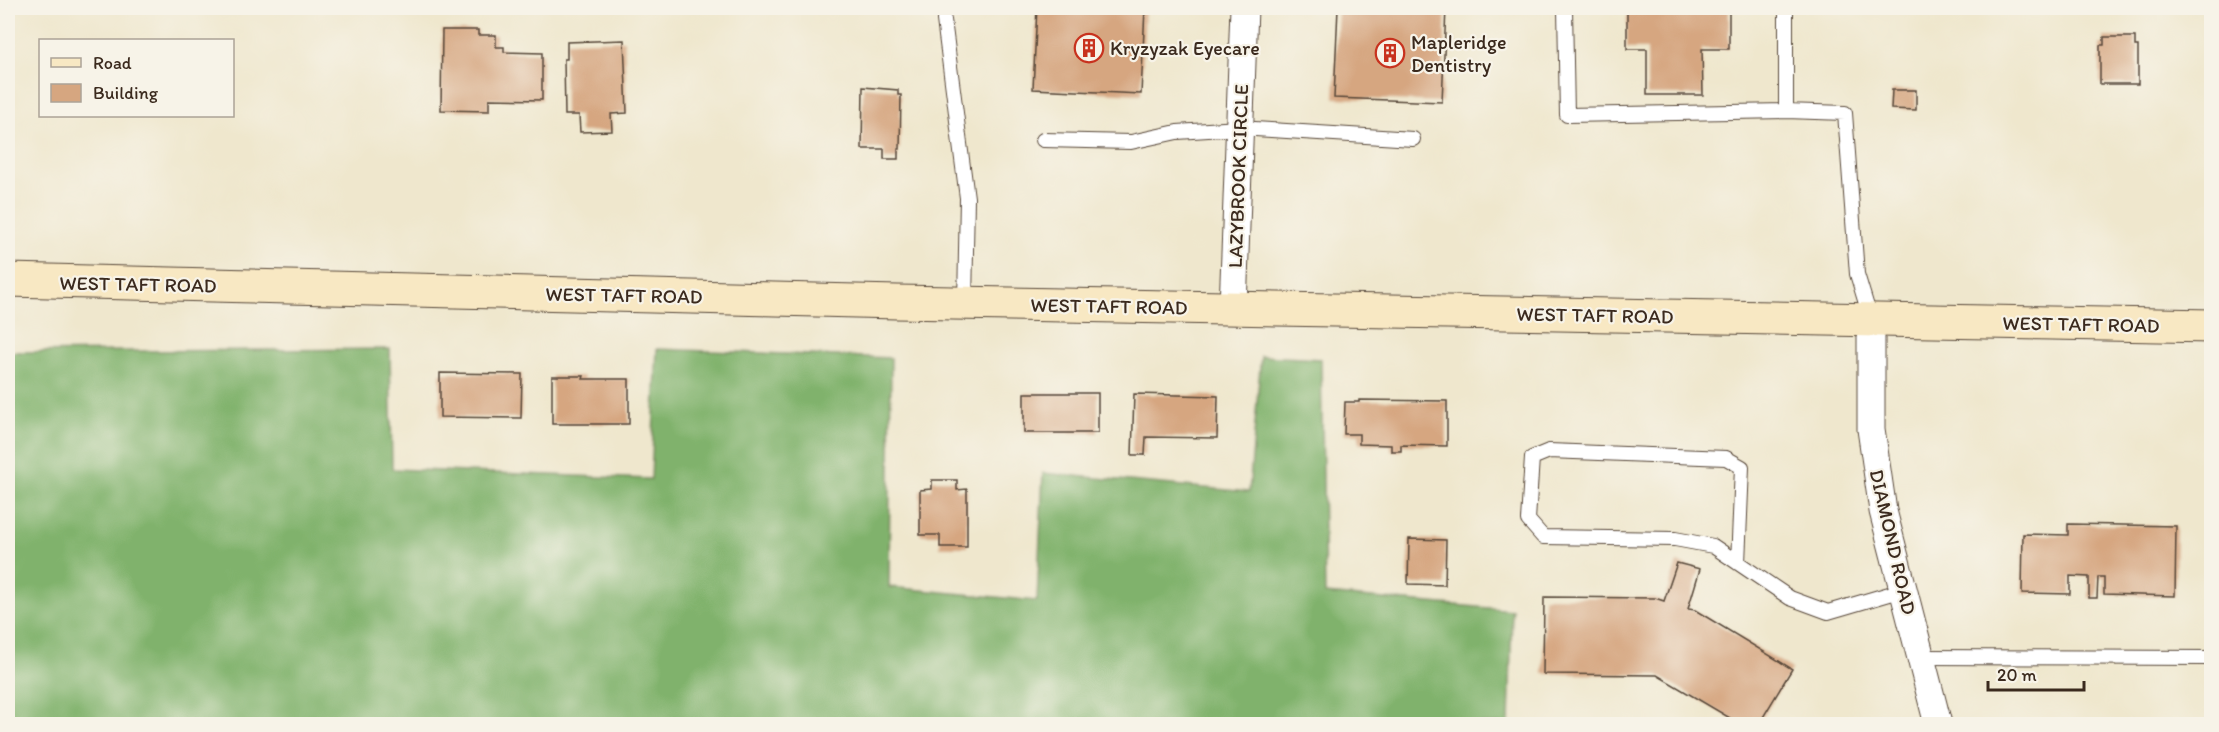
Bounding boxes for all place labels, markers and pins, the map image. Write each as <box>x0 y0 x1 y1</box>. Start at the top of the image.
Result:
place label: Mapleridge Dentistry <box>1411 30 1507 77</box>
building icon: Kryzyzak Eyecare <box>1073 32 1105 64</box>
place label: Kryzyzak Eyecare <box>1110 36 1260 60</box>
building icon: Mapleridge Dentistry <box>1374 37 1406 69</box>

